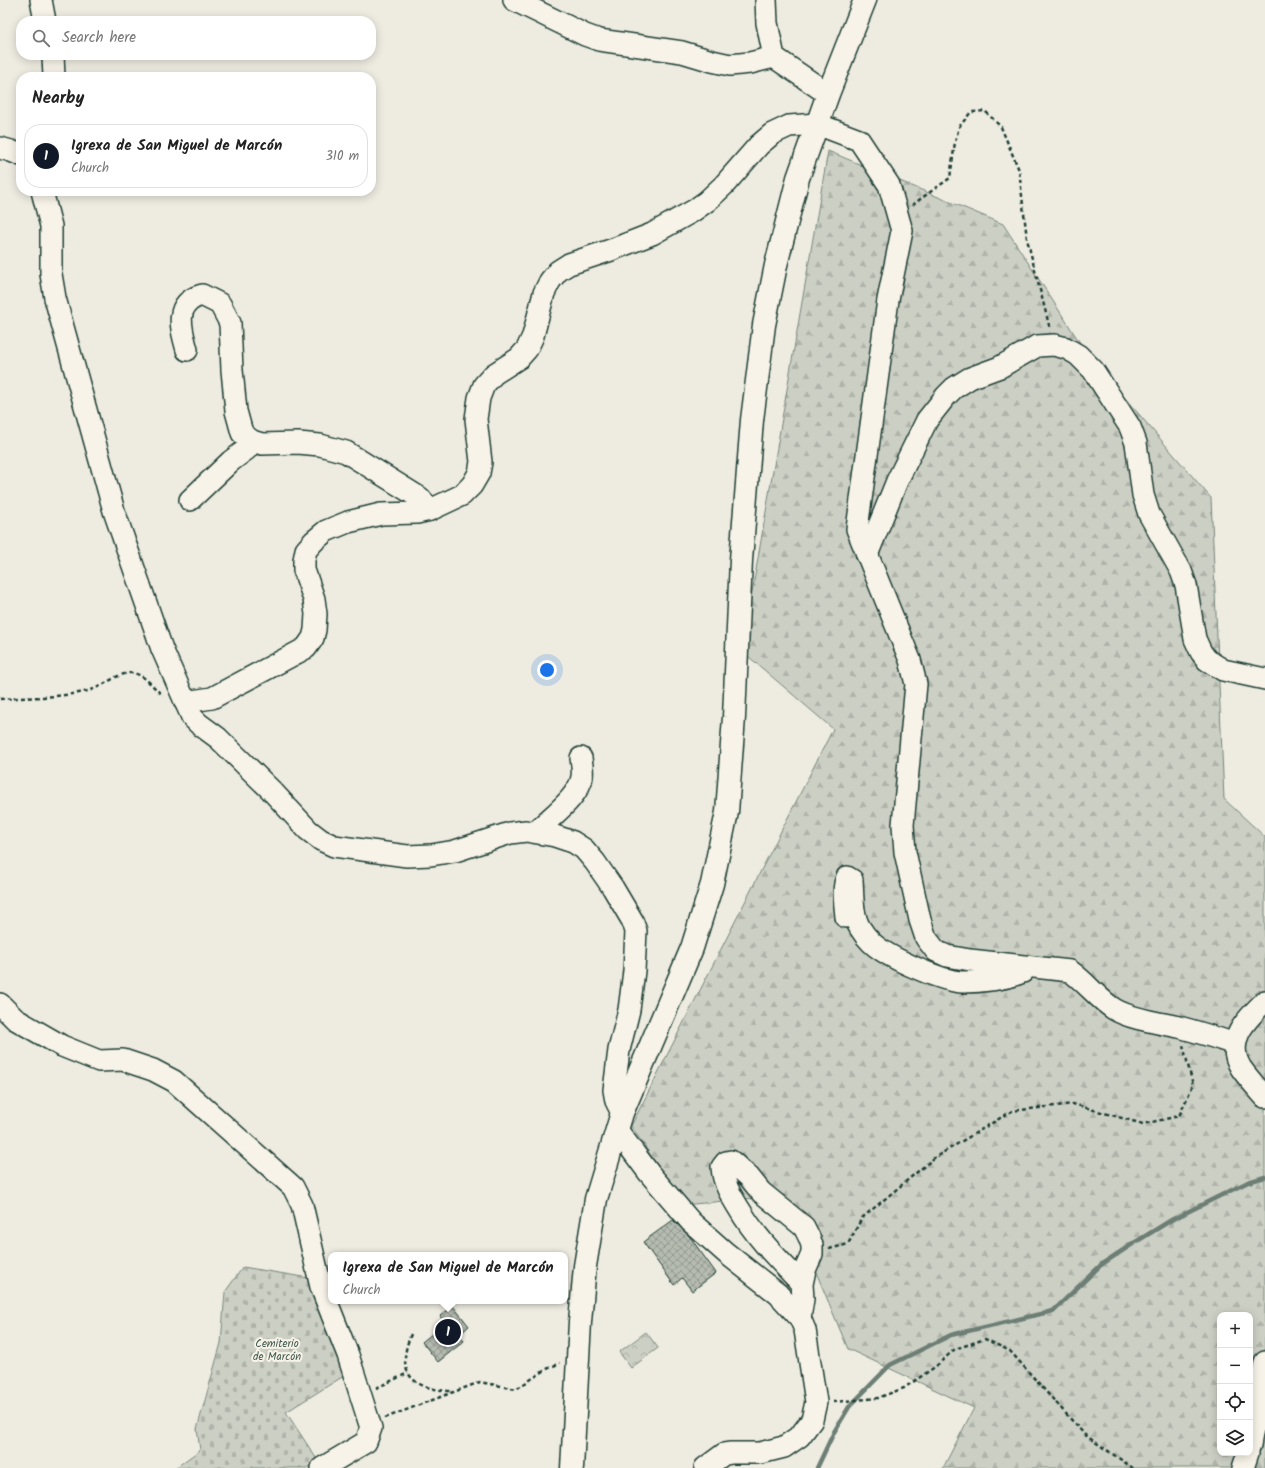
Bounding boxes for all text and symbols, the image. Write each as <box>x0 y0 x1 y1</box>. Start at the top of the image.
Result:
search box <box>16 16 376 60</box>
text: Search here <box>62 26 136 50</box>
icon: search <box>30 27 52 49</box>
text: Nearby <box>32 85 84 112</box>
text: Igrexa de San Miguel de Marcón <box>71 134 282 158</box>
text: 1 <box>44 146 48 167</box>
text: 310 m <box>325 146 359 167</box>
text: Church <box>71 158 109 179</box>
your location <box>537 660 557 680</box>
popup <box>328 1252 568 1304</box>
text: Igrexa de San Miguel de Marcón <box>342 1256 554 1280</box>
text: Church <box>342 1280 380 1301</box>
map controls <box>1217 1312 1253 1456</box>
button: + <box>1217 1312 1253 1348</box>
pin: 1 <box>435 1317 461 1347</box>
park label: Cemiterio de Marcón <box>253 1335 301 1366</box>
button: − <box>1217 1348 1253 1384</box>
button: locate <box>1217 1384 1253 1420</box>
button: layers <box>1217 1420 1253 1456</box>

